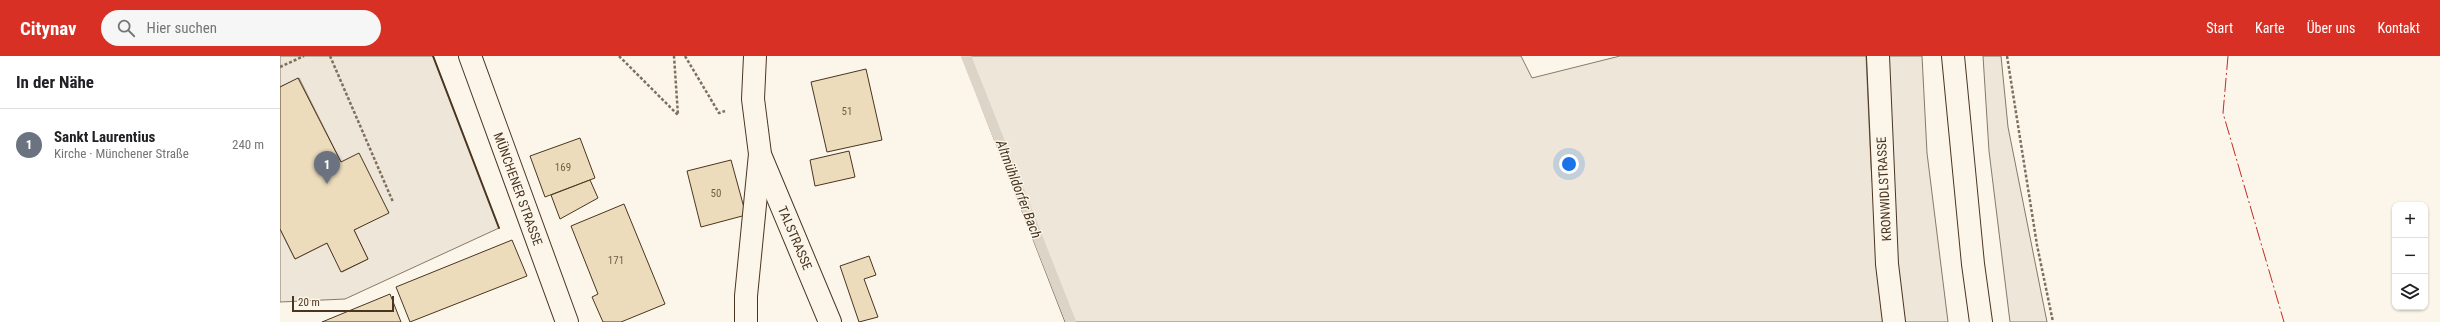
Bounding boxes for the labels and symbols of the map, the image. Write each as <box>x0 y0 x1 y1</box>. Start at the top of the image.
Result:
house number: 51 <box>842 105 852 118</box>
street label: MÜNCHENER STRASSE <box>491 130 545 248</box>
street label: KRONWIDLSTRASSE <box>1874 136 1894 242</box>
water label: Altmühldorfer Bach <box>993 137 1045 240</box>
pin: 1 <box>314 151 340 184</box>
your location <box>1559 154 1579 174</box>
house number: 169 <box>555 161 571 174</box>
house number: 50 <box>711 187 721 200</box>
street label: TALSTRASSE <box>775 204 815 272</box>
house number: 171 <box>608 254 624 267</box>
scale bar <box>292 294 394 313</box>

